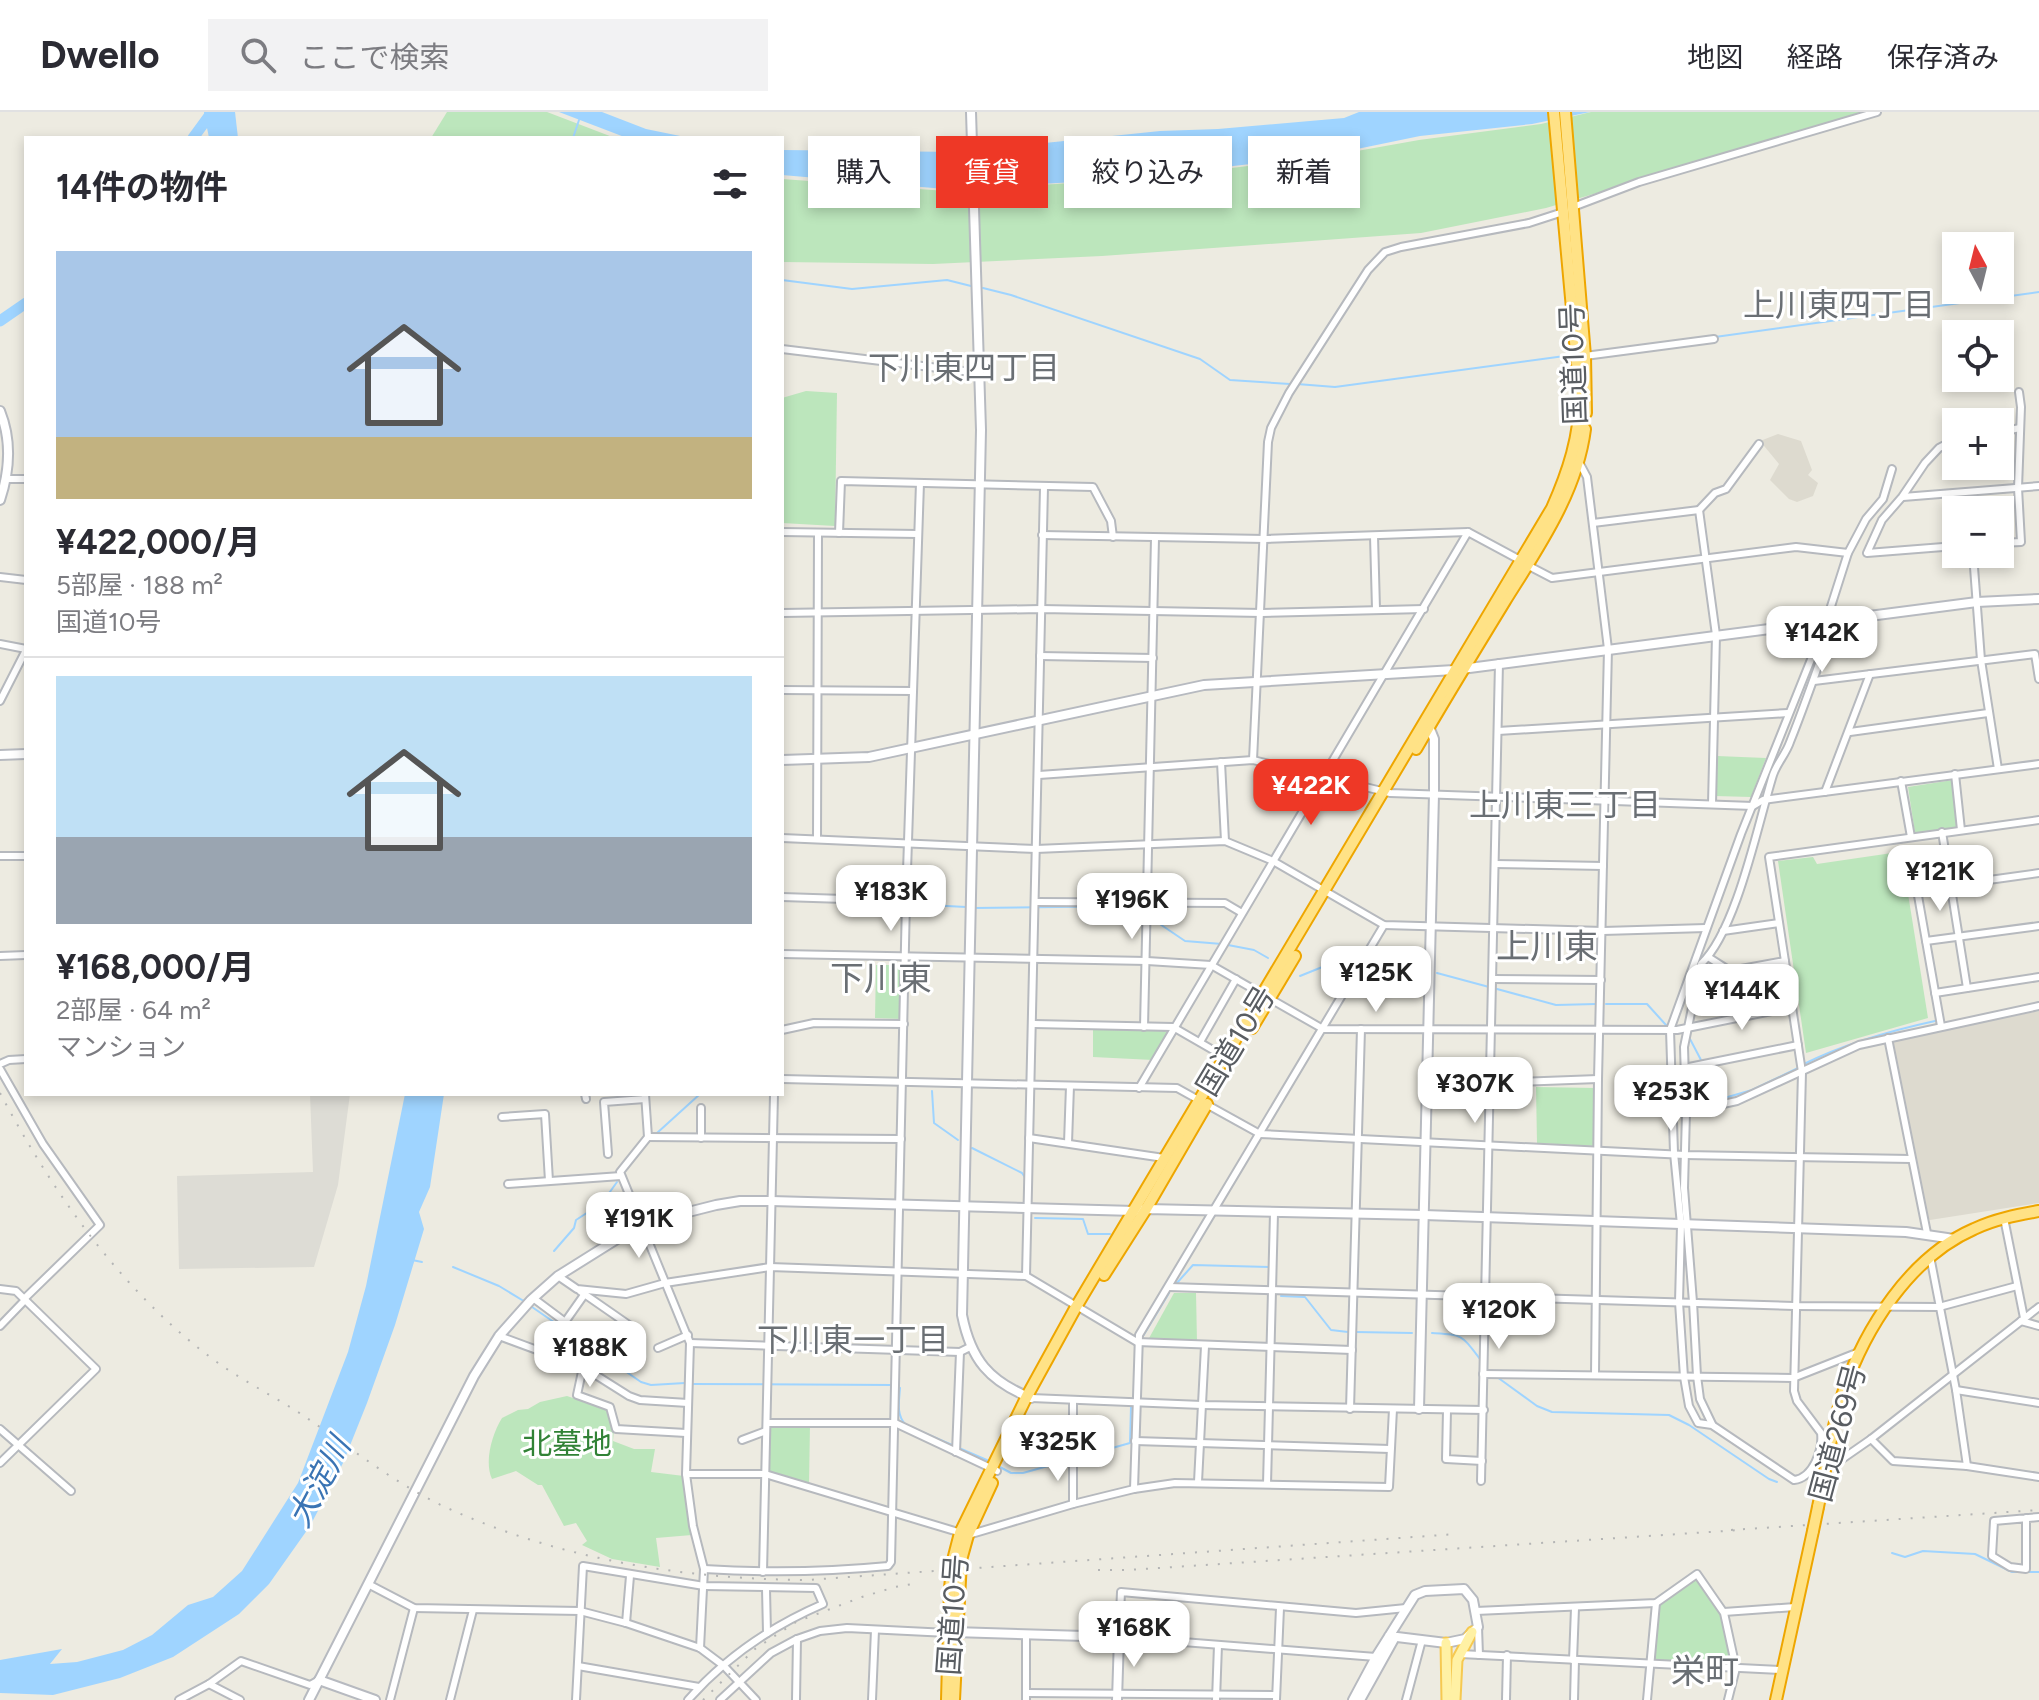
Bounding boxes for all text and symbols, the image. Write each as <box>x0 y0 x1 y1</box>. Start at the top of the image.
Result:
search box <box>208 19 768 91</box>
text: Dwello <box>40 32 160 78</box>
icon: search <box>236 33 280 77</box>
text: ここで検索 <box>300 39 450 76</box>
text: 地図 <box>1687 40 1743 74</box>
text: 経路 <box>1787 40 1843 74</box>
text: 保存済み <box>1887 40 1999 74</box>
chip: 購入 <box>808 136 920 208</box>
chip: 賃貸 <box>936 136 1048 208</box>
chip: 絞り込み <box>1064 136 1232 208</box>
chip: 新着 <box>1248 136 1360 208</box>
icon: filters <box>708 162 752 206</box>
text: 14件の物件 <box>56 167 228 208</box>
north arrow <box>1942 232 2014 304</box>
map controls <box>1942 232 2014 568</box>
district label: 上川東四丁目 <box>1743 286 1935 324</box>
icon: home <box>332 303 476 447</box>
street label: 国道10号 <box>1553 303 1594 425</box>
button: locate <box>1942 320 2014 392</box>
district label: 下川東四丁目 <box>868 349 1060 387</box>
button: + <box>1942 408 2014 480</box>
button: − <box>1942 496 2014 568</box>
text: ¥422,000/月 <box>56 522 261 563</box>
text: 5部屋 · 188 m² <box>56 569 223 601</box>
text: 国道10号 <box>56 606 161 638</box>
pin: ¥142K <box>1766 606 1878 674</box>
text: ¥142K <box>1784 616 1860 648</box>
icon: home <box>332 728 476 872</box>
pin: ¥422K <box>1255 759 1367 827</box>
text: ¥422K <box>1271 769 1351 801</box>
district label: 上川東三丁目 <box>1469 786 1661 824</box>
pin: ¥121K <box>1884 845 1996 913</box>
text: ¥121K <box>1905 855 1975 887</box>
pin: ¥183K <box>835 865 947 933</box>
pin: ¥196K <box>1076 873 1188 941</box>
text: ¥183K <box>854 875 928 907</box>
text: ¥196K <box>1095 883 1169 915</box>
district label: 上川東 <box>1496 926 1598 967</box>
pin: ¥125K <box>1320 946 1432 1014</box>
text: ¥168,000/月 <box>56 947 255 988</box>
text: ¥125K <box>1339 956 1413 988</box>
district label: 下川東 <box>830 958 932 999</box>
pin: ¥144K <box>1686 964 1798 1032</box>
text: ¥144K <box>1704 974 1780 1006</box>
street label: 国道10号 <box>1188 979 1283 1102</box>
text: 2部屋 · 64 m² <box>56 994 211 1026</box>
text: マンション <box>56 1031 186 1063</box>
pin: ¥307K <box>1419 1057 1531 1125</box>
pin: ¥253K <box>1615 1065 1727 1133</box>
text: ¥307K <box>1436 1067 1514 1099</box>
text: ¥253K <box>1632 1075 1710 1107</box>
pin: ¥191K <box>583 1192 695 1260</box>
text: ¥191K <box>604 1202 674 1234</box>
pin: ¥120K <box>1443 1283 1555 1351</box>
text: ¥120K <box>1461 1293 1537 1325</box>
pin: ¥188K <box>534 1321 646 1389</box>
district label: 下川東一丁目 <box>757 1321 949 1359</box>
text: ¥188K <box>552 1331 628 1363</box>
street label: 国道269号 <box>1801 1360 1874 1506</box>
pin: ¥325K <box>1002 1415 1114 1483</box>
park label: 北墓地 <box>522 1425 612 1462</box>
text: ¥325K <box>1019 1425 1097 1457</box>
water label: 大淀川 <box>280 1428 360 1533</box>
street label: 国道10号 <box>930 1553 975 1677</box>
pin: ¥168K <box>1078 1601 1190 1669</box>
text: ¥168K <box>1097 1611 1171 1643</box>
district label: 栄町 <box>1671 1651 1739 1692</box>

